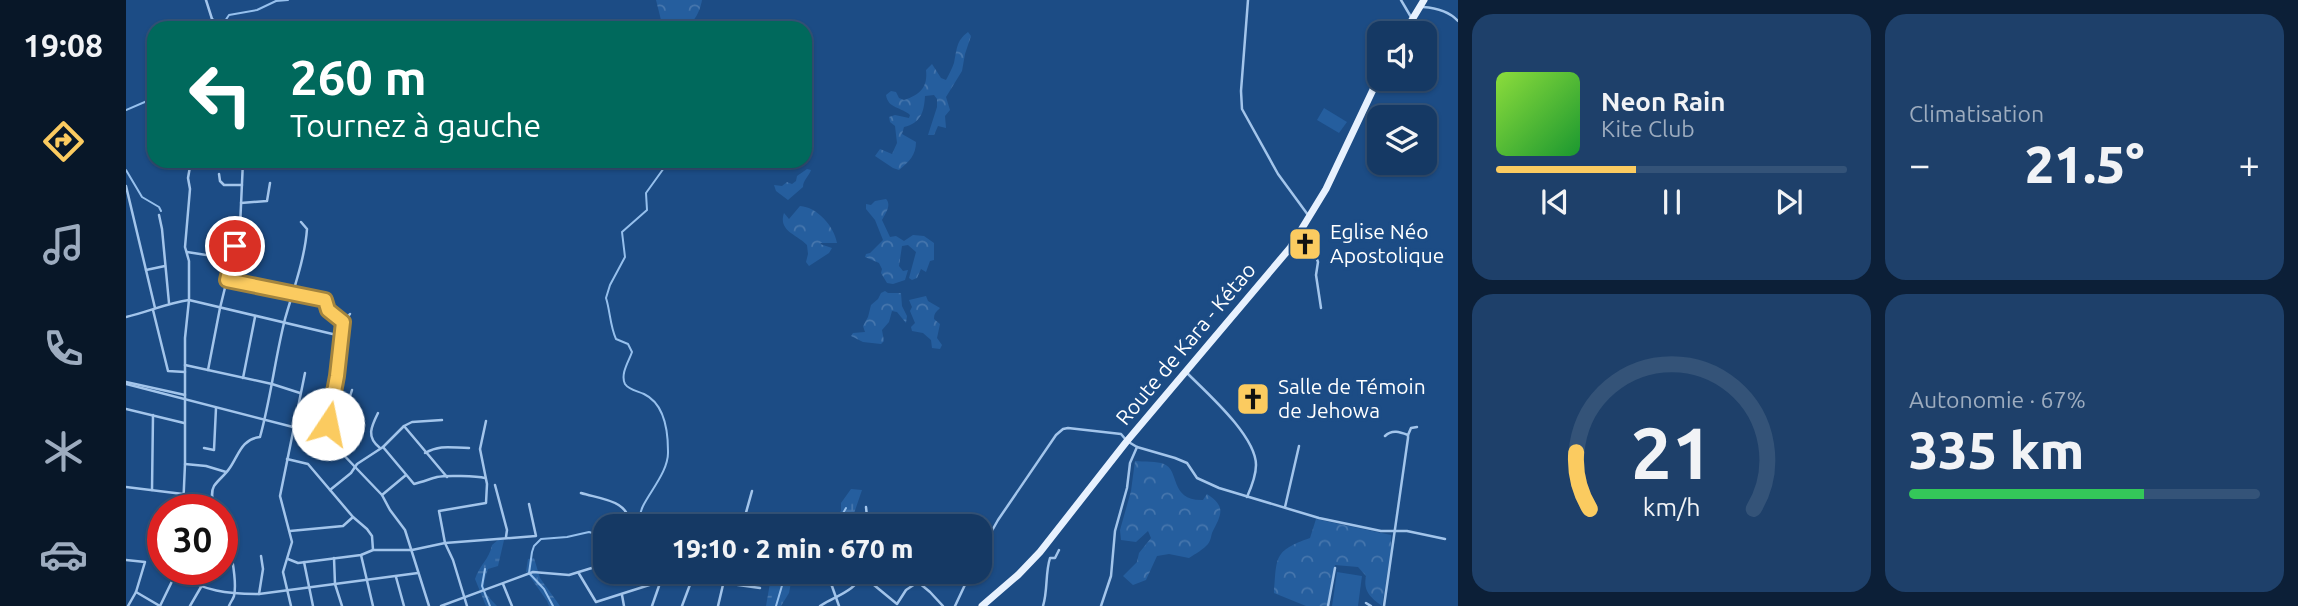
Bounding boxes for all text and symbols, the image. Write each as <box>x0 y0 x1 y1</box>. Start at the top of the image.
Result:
map controls <box>1367 21 1437 175</box>
button: sound <box>1367 21 1437 91</box>
text: 19:08 <box>23 27 103 63</box>
icon: left <box>175 49 266 140</box>
text: 260 m <box>290 49 427 104</box>
text: Neon Rain <box>1601 87 1726 116</box>
text: Climatisation <box>1909 101 2044 126</box>
button: layers <box>1367 105 1437 175</box>
text: Tournez à gauche <box>290 107 541 143</box>
text: Kite Club <box>1601 116 1695 141</box>
icon: directions <box>39 117 88 166</box>
text: 21.5° <box>2025 135 2144 193</box>
text: − <box>1909 143 1930 185</box>
text: + <box>2239 143 2260 185</box>
icon: previous <box>1536 183 1574 221</box>
icon: pause <box>1653 183 1691 221</box>
icon: next <box>1770 183 1808 221</box>
pin <box>205 216 265 276</box>
place label: Eglise Néo Apostolique <box>1330 219 1444 267</box>
icon: music <box>39 220 88 269</box>
church icon: Eglise Néo Apostolique <box>1286 225 1324 263</box>
icon: arrive <box>216 227 254 265</box>
street label: Route de Kara - Kétao <box>1110 258 1260 429</box>
icon: phone <box>39 324 88 373</box>
place label: Salle de Témoin de Jehowa <box>1278 374 1426 422</box>
church icon: Salle de Témoin de Jehowa <box>1234 380 1272 418</box>
position arrow <box>291 387 365 461</box>
text: Autonomie · 67% <box>1909 387 2086 412</box>
text: 21 <box>1630 411 1713 493</box>
text: 335 km <box>1909 421 2084 479</box>
icon: climate <box>39 427 88 476</box>
text: km/h <box>1643 493 1700 521</box>
speed limit sign: 30 <box>147 494 238 585</box>
icon: car <box>39 530 88 579</box>
text: 19:10 · 2 min · 670 m <box>672 534 913 563</box>

